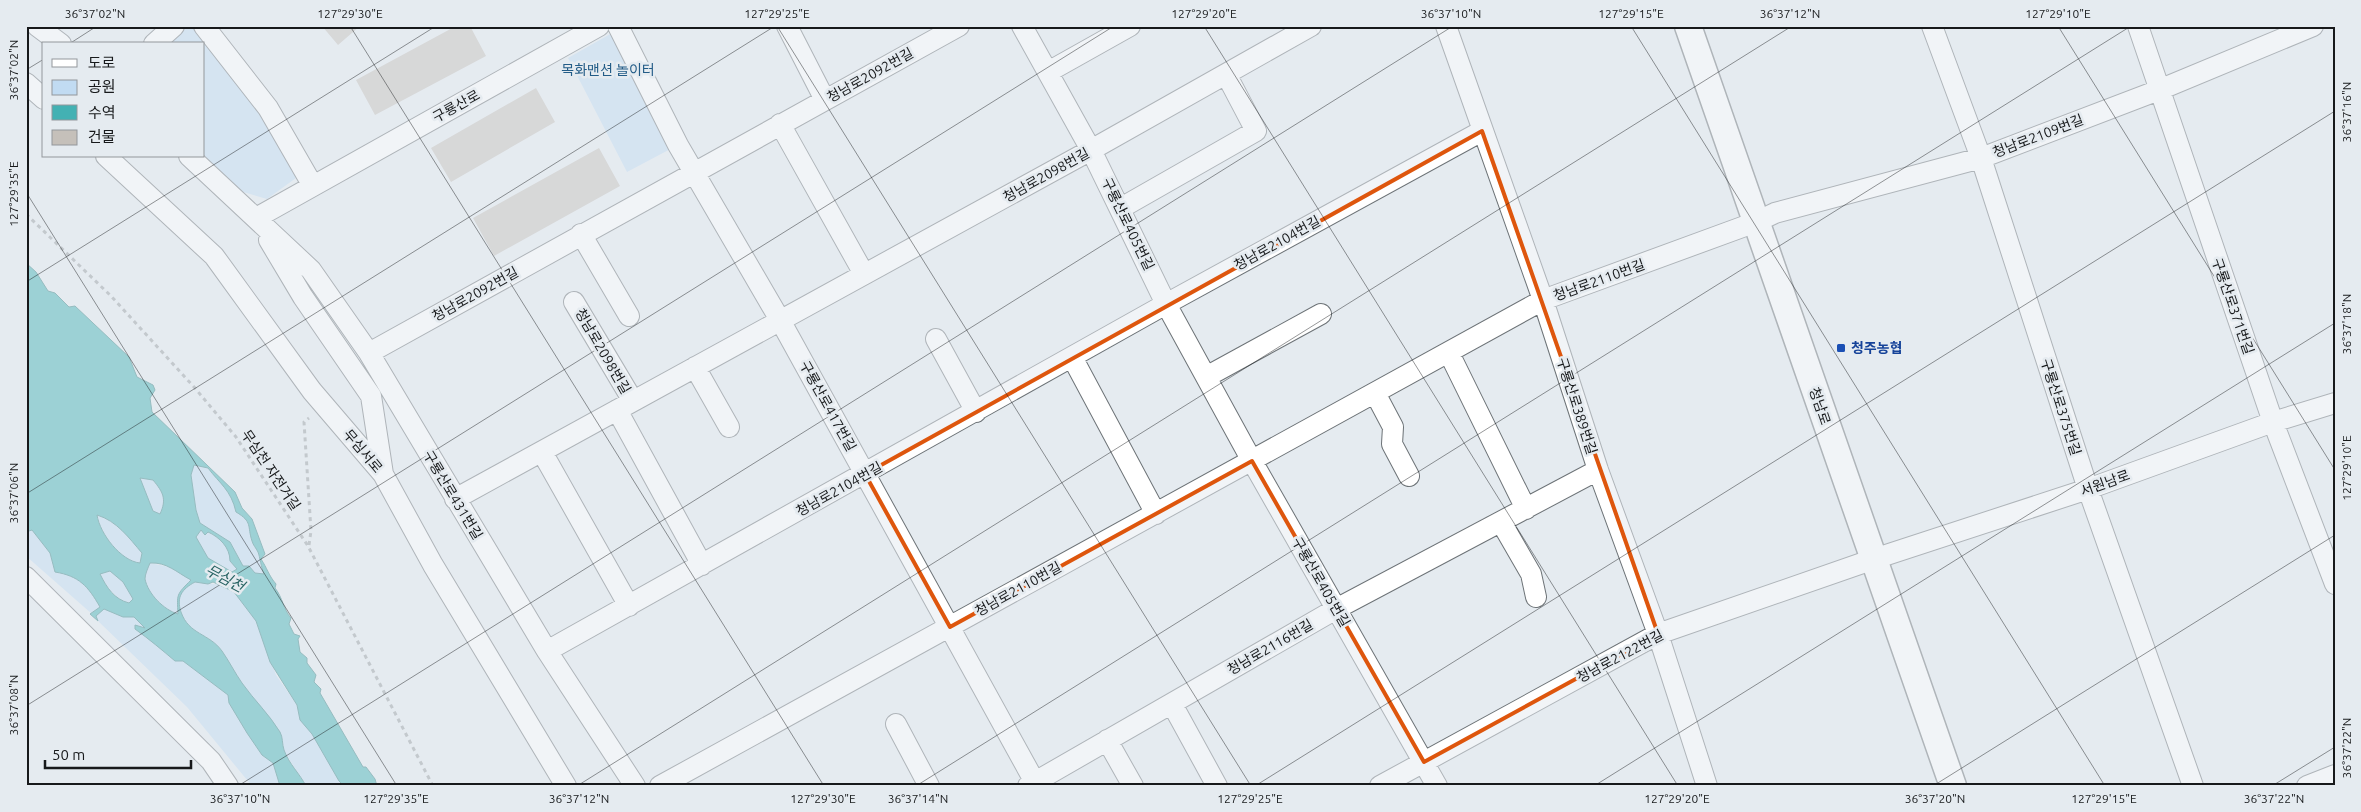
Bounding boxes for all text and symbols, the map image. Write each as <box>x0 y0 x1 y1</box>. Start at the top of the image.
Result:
text: 36°37'02"N <box>65 7 125 20</box>
text: 127°29'30"E <box>317 7 383 20</box>
text: 127°29'25"E <box>744 7 810 20</box>
text: 127°29'20"E <box>1171 7 1237 20</box>
text: 36°37'10"N <box>1421 7 1481 20</box>
text: 127°29'15"E <box>1598 7 1664 20</box>
text: 36°37'12"N <box>1760 7 1820 20</box>
text: 127°29'10"E <box>2025 7 2091 20</box>
text: 36°37'02"N <box>7 40 20 100</box>
legend <box>42 42 205 158</box>
street label: 청남로2092번길 <box>824 45 916 105</box>
text: 도로 <box>88 54 116 71</box>
park label: 목화맨션 놀이터 <box>561 62 655 78</box>
text: 공원 <box>88 78 116 95</box>
text: 36°37'16"N <box>2340 82 2353 142</box>
street label: 구룡산로 <box>430 86 483 125</box>
text: 수역 <box>88 104 116 121</box>
street label: 청남로2109번길 <box>1990 111 2086 161</box>
text: 건물 <box>88 128 116 145</box>
street label: 청남로2098번길 <box>1000 145 1092 205</box>
text: 127°29'35"E <box>7 161 20 227</box>
street label: 구룡산로405번길 <box>1099 175 1157 273</box>
street label: 청남로2104번길 <box>1231 213 1323 273</box>
street label: 청남로2110번길 <box>1551 256 1647 304</box>
street label: 구룡산로371번길 <box>2209 256 2257 356</box>
street label: 청남로2092번길 <box>429 264 521 324</box>
text: 36°37'18"N <box>2340 294 2353 354</box>
street label: 청남로2098번길 <box>572 305 634 397</box>
place label: 청주농협 <box>1851 340 1903 356</box>
marker: 청주농협 <box>1835 342 1847 354</box>
street label: 구룡산로389번길 <box>1554 356 1600 456</box>
street label: 구룡산로375번길 <box>2038 357 2084 457</box>
street label: 구룡산로417번길 <box>797 358 859 454</box>
street label: 청남로 <box>1806 385 1834 427</box>
street label: 무심서로 <box>340 426 386 476</box>
street label: 무심천 자전거길 <box>238 427 304 513</box>
text: 127°29'10"E <box>2340 435 2353 501</box>
street label: 구룡산로431번길 <box>420 448 486 542</box>
street label: 청남로2104번길 <box>793 459 885 519</box>
text: 36°37'06"N <box>7 463 20 523</box>
street label: 서원남로 <box>2078 467 2132 499</box>
street label: 구룡산로405번길 <box>1289 534 1353 630</box>
street label: 청남로2110번길 <box>972 559 1064 619</box>
water label: 무심천 <box>203 561 249 596</box>
street label: 청남로2116번길 <box>1224 616 1316 678</box>
street label: 청남로2122번길 <box>1574 626 1666 686</box>
text: 36°37'08"N <box>7 675 20 735</box>
text: 36°37'22"N <box>2340 718 2353 778</box>
scale bar <box>45 737 191 769</box>
text: 50 m <box>52 746 85 763</box>
text: 36°37'10"N <box>210 792 270 805</box>
text: 127°29'35"E <box>363 792 429 805</box>
text: 36°37'12"N <box>549 792 609 805</box>
text: 127°29'30"E <box>790 792 856 805</box>
text: 36°37'14"N <box>888 792 948 805</box>
text: 127°29'25"E <box>1217 792 1283 805</box>
text: 127°29'20"E <box>1644 792 1710 805</box>
text: 36°37'20"N <box>1905 792 1965 805</box>
text: 127°29'15"E <box>2071 792 2137 805</box>
text: 36°37'22"N <box>2244 792 2304 805</box>

